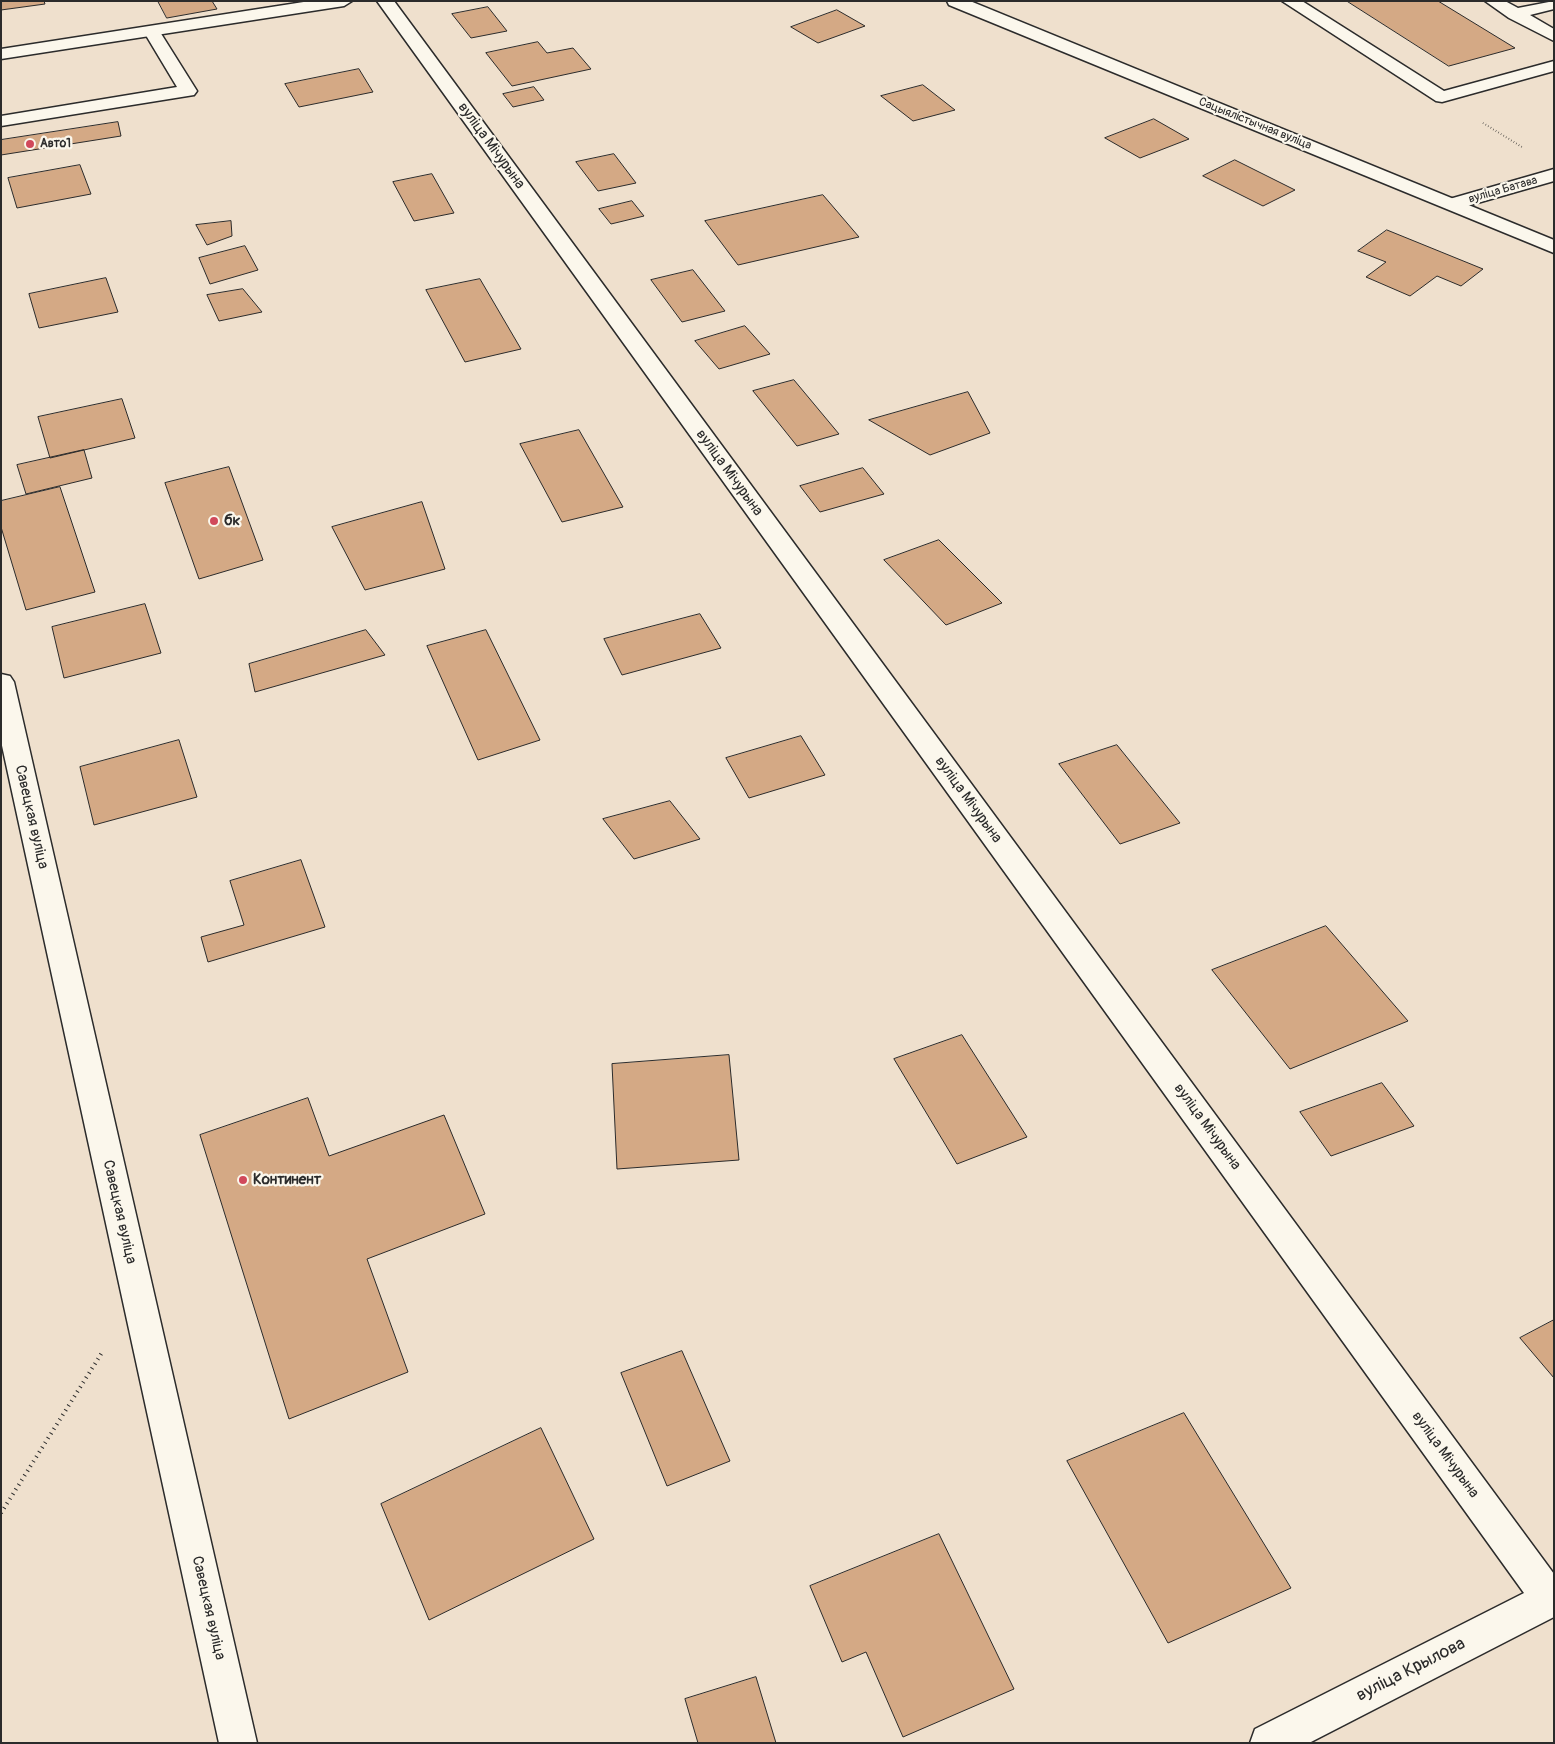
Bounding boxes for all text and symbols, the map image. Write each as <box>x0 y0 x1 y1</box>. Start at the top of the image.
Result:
street label: Сацыялістычная вуліца <box>1197 95 1313 153</box>
street label: вуліца Мічурына <box>454 99 528 193</box>
place label: Авто1 <box>40 137 71 151</box>
marker: Авто1 <box>24 138 36 150</box>
street label: вуліца Батава <box>1467 173 1539 207</box>
street label: вуліца Мічурына <box>692 426 766 520</box>
place label: бк <box>224 512 240 530</box>
marker: бк <box>208 515 220 527</box>
street label: вуліца Мічурына <box>931 753 1005 847</box>
street label: Савецкая вуліца <box>10 763 52 871</box>
street label: вуліца Мічурына <box>1170 1080 1244 1174</box>
street label: Савецкая вуліца <box>98 1158 140 1266</box>
place label: Континент <box>253 1171 321 1189</box>
marker: Континент <box>237 1174 249 1186</box>
street label: вуліца Мічурына <box>1408 1408 1482 1502</box>
street label: Савецкая вуліца <box>187 1554 229 1662</box>
street label: вуліца Крылова <box>1353 1633 1469 1707</box>

